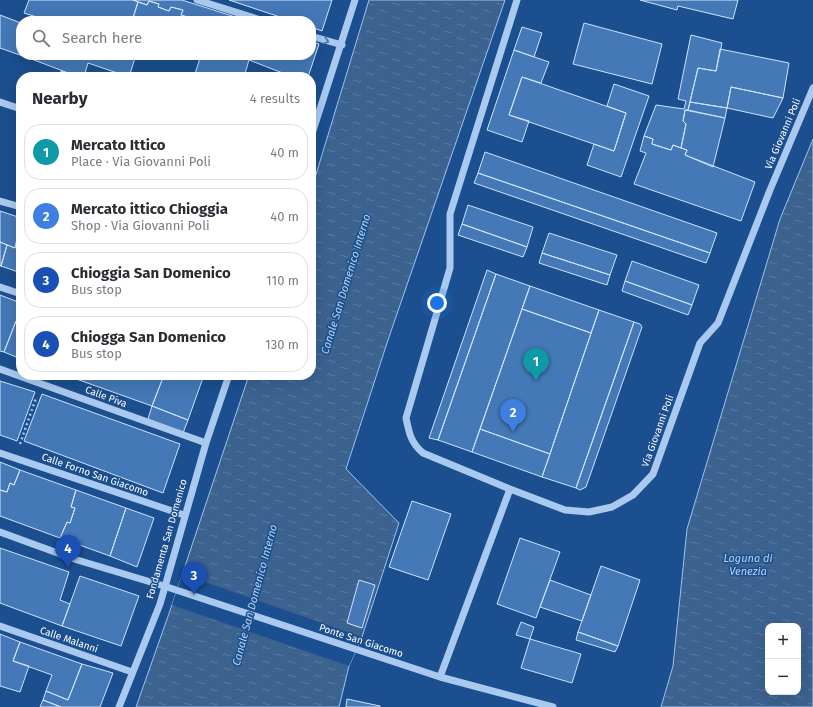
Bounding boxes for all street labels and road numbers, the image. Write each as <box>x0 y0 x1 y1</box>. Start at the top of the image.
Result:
street label: Via Giovanni Poli <box>763 97 803 171</box>
street label: Calle Piva <box>83 384 129 410</box>
street label: Via Giovanni Poli <box>639 393 677 469</box>
street label: Calle Forno San Giacomo <box>40 451 150 499</box>
street label: Fondamenta San Domenico <box>144 478 190 600</box>
street label: Ponte San Giacomo <box>318 622 405 660</box>
street label: Calle Malanni <box>38 624 100 656</box>

